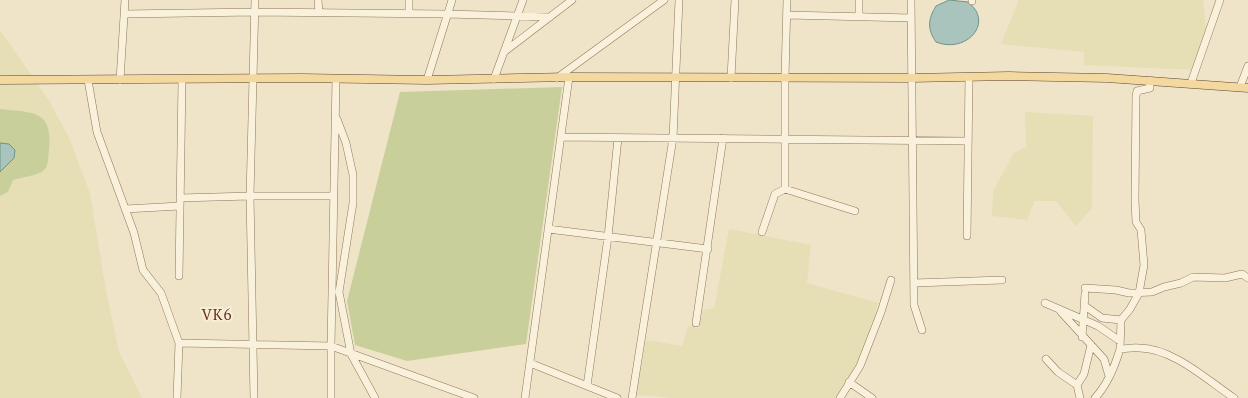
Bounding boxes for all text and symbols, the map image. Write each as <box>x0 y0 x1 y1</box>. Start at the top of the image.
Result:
district label: VK6 <box>202 304 232 324</box>

